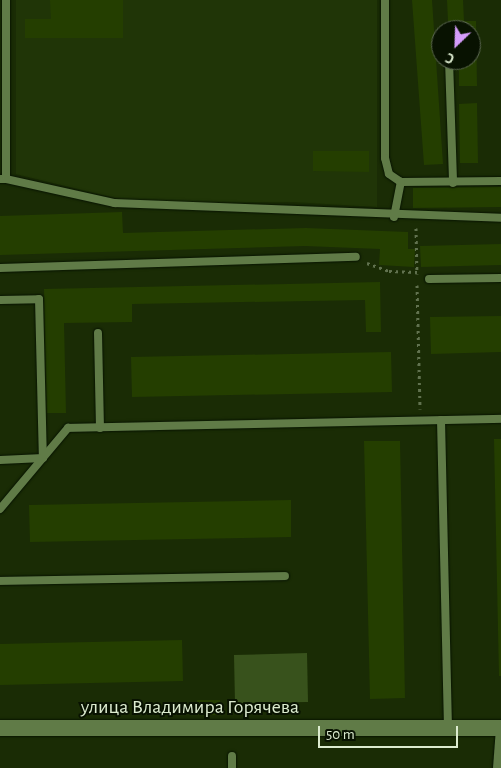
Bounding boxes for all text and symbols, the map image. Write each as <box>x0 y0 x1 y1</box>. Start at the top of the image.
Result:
north arrow <box>431 20 481 70</box>
text: С <box>444 50 457 66</box>
street label: улица Владимира Горячева <box>81 695 299 719</box>
scale bar <box>321 716 461 748</box>
text: 50 m <box>326 727 355 742</box>

